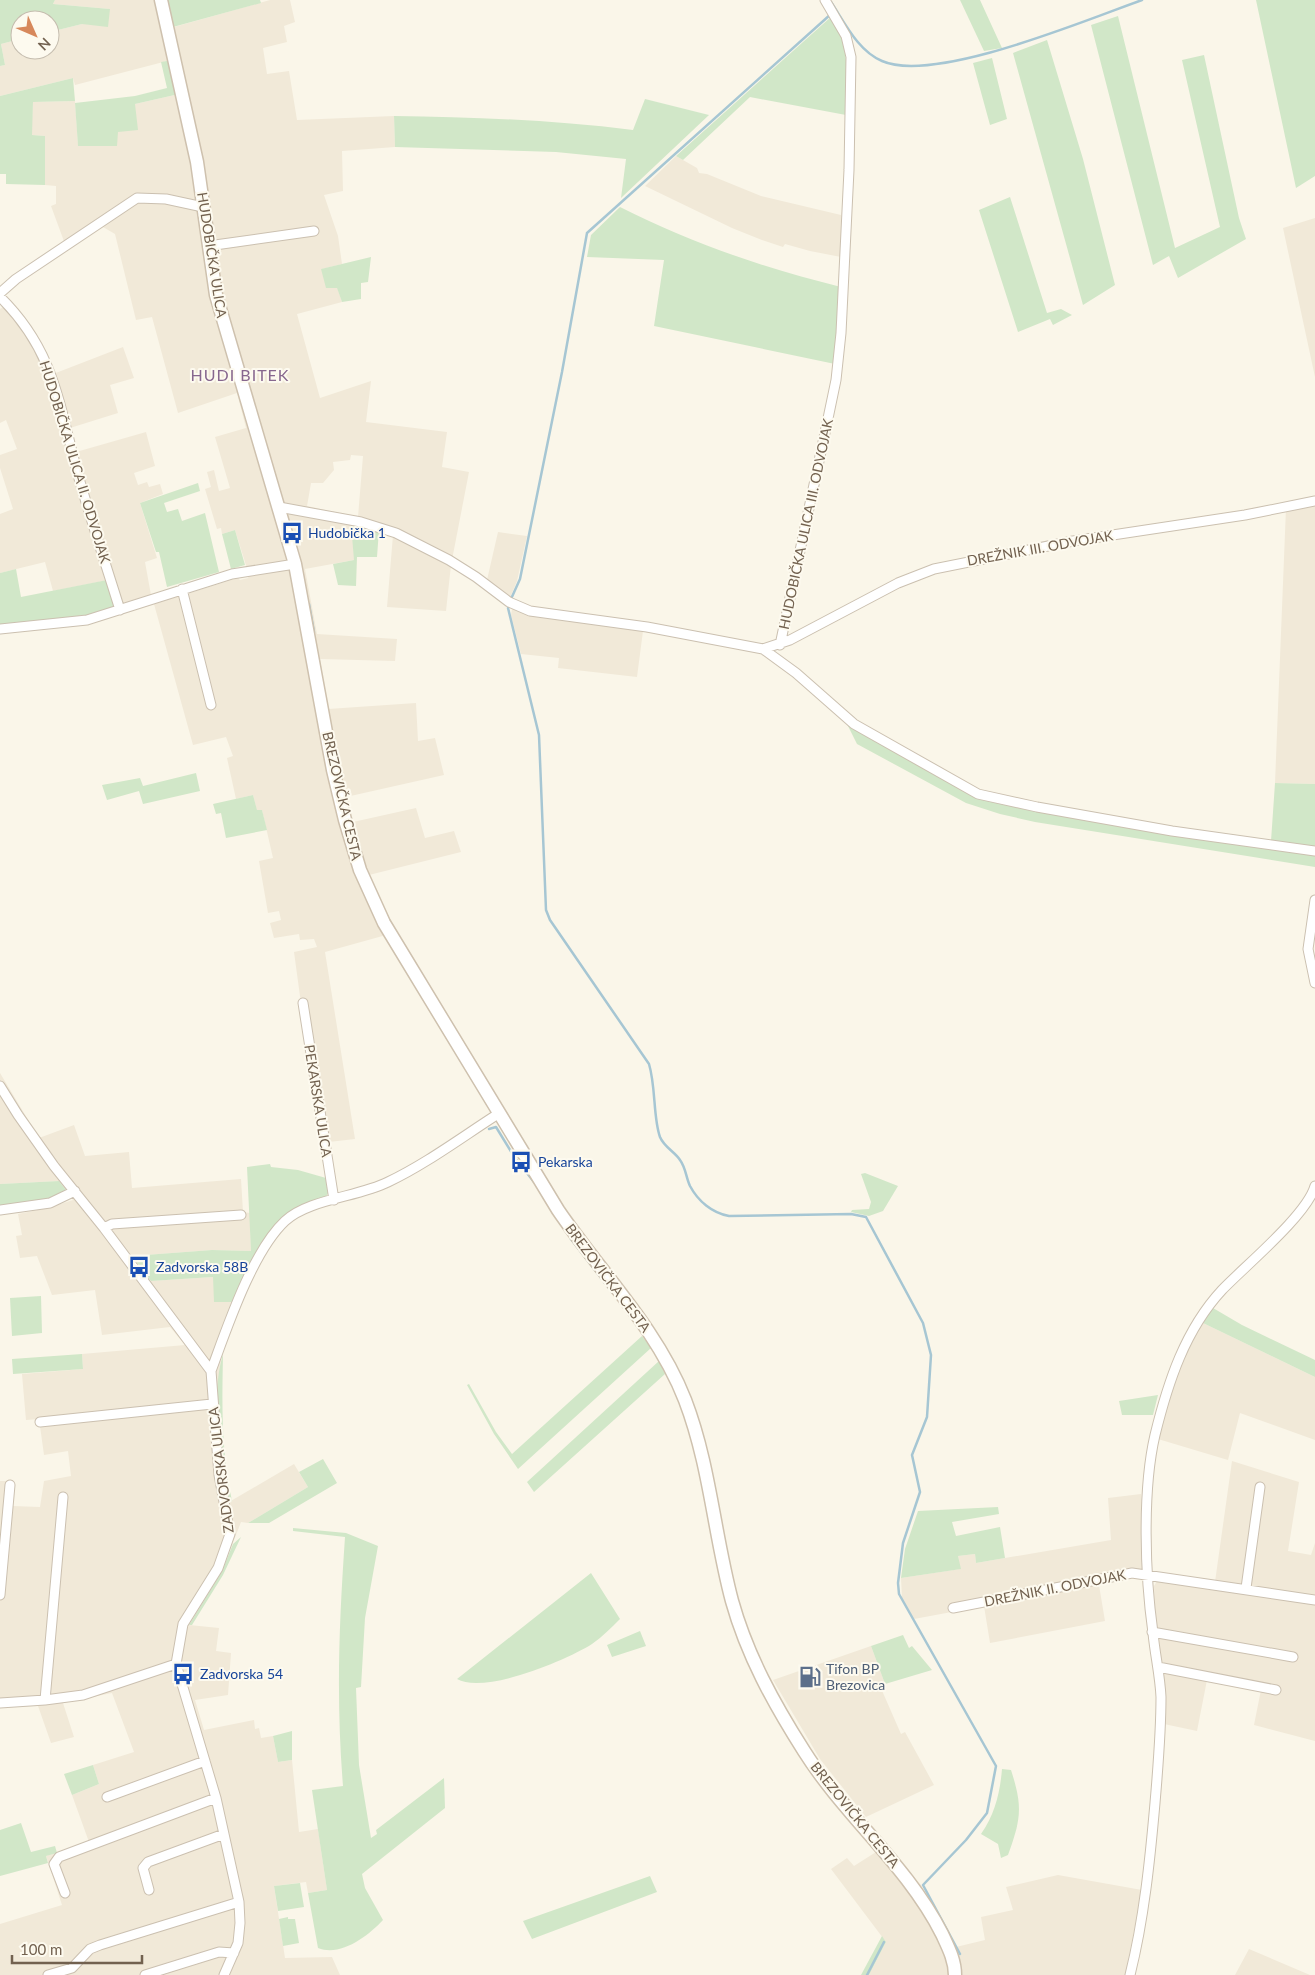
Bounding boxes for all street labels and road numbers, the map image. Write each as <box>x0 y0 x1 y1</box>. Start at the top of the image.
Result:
street label: HUDOBIČKA ULICA <box>194 191 231 320</box>
street label: HUDOBIČKA ULICA II. ODVOJAK <box>36 358 115 566</box>
street label: HUDOBIČKA ULICA III. ODVOJAK <box>775 416 836 631</box>
street label: DREŽNIK III. ODVOJAK <box>966 526 1115 569</box>
street label: BREZOVIČKA CESTA <box>319 730 366 862</box>
street label: PEKARSKA ULICA <box>301 1043 336 1159</box>
street label: BREZOVIČKA CESTA <box>562 1220 655 1336</box>
street label: ZADVORSKA ULICA <box>204 1405 237 1534</box>
street label: DREŽNIK II. ODVOJAK <box>983 1565 1128 1610</box>
street label: BREZOVIČKA CESTA <box>807 1758 904 1872</box>

